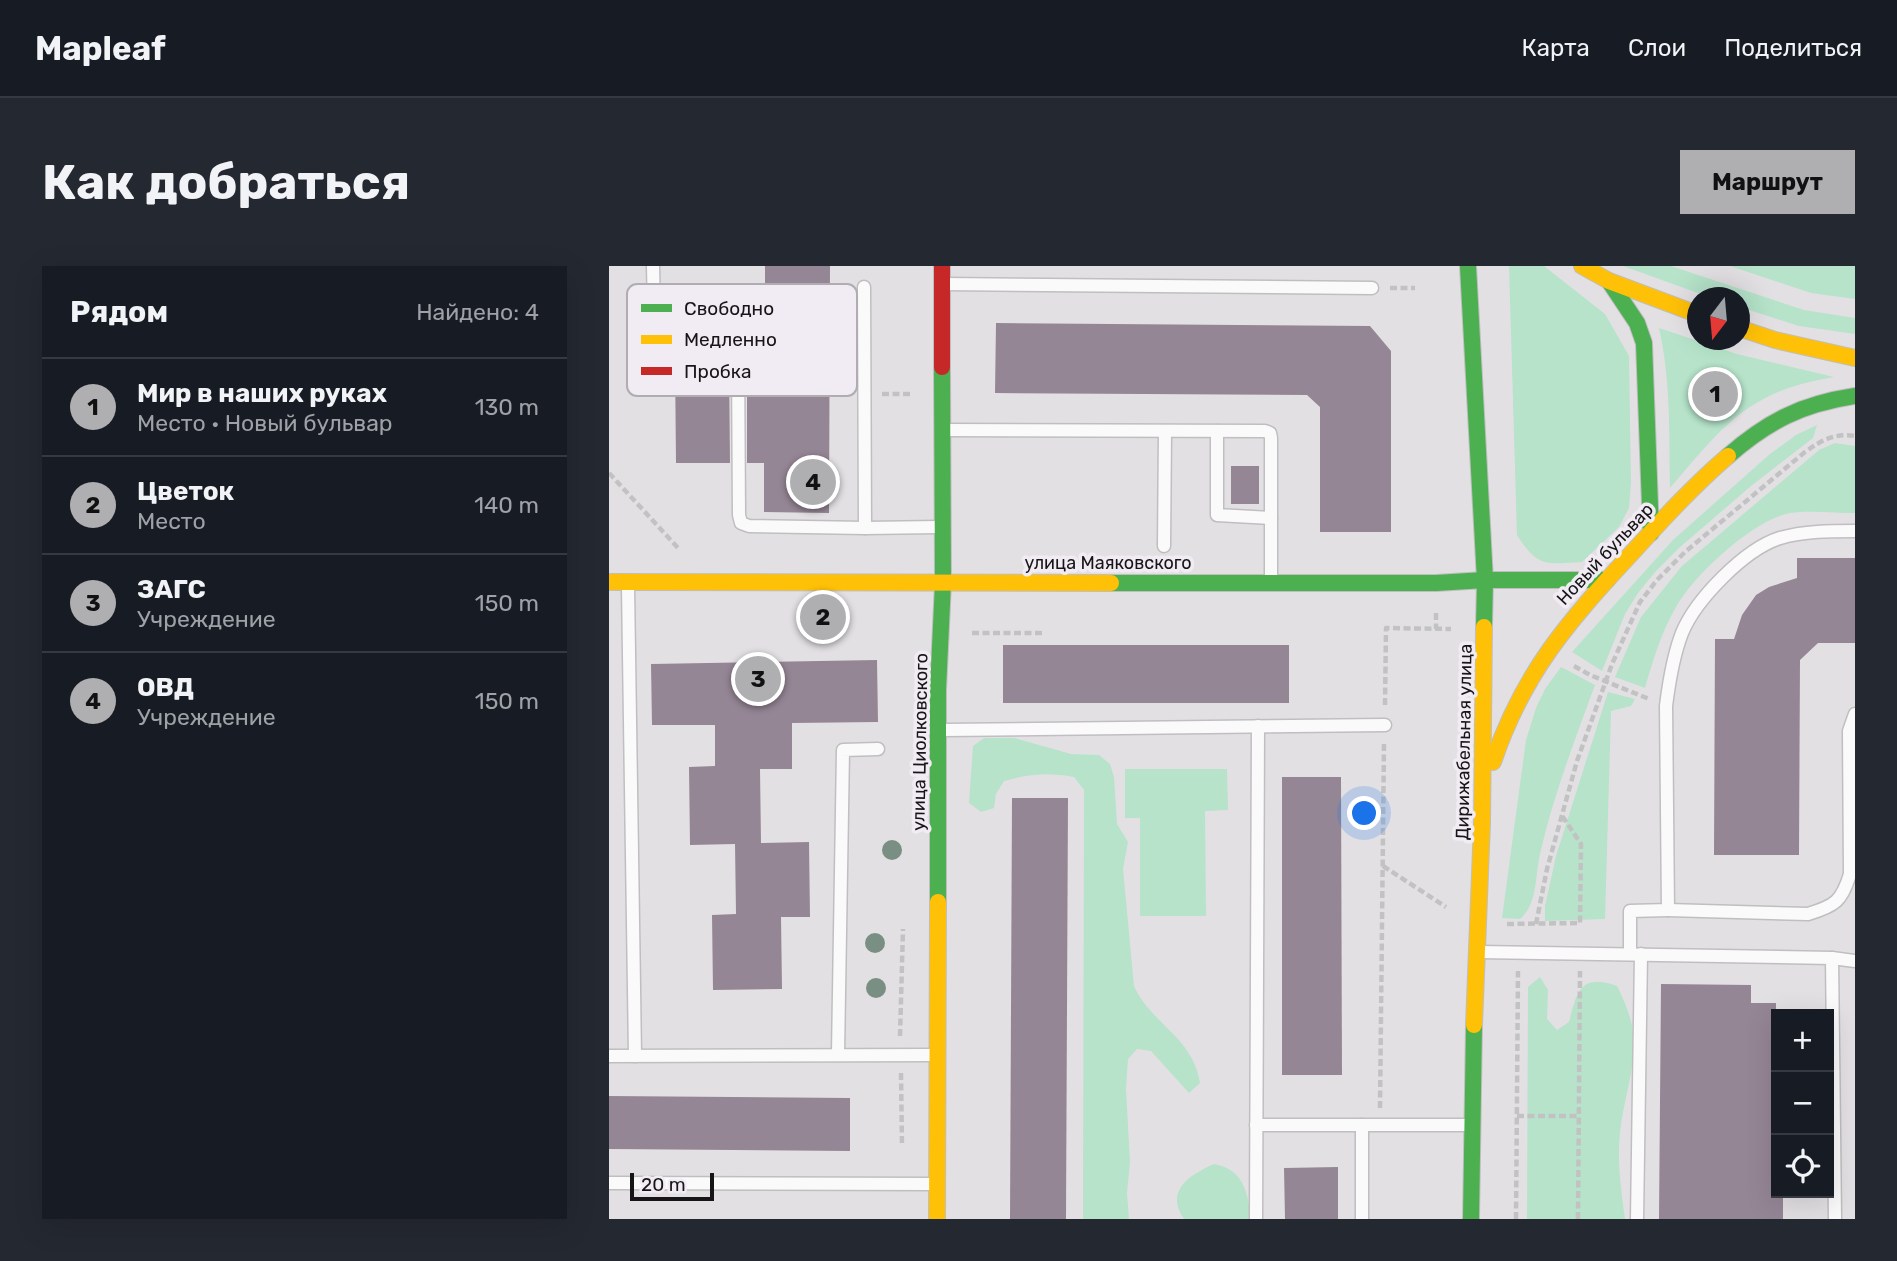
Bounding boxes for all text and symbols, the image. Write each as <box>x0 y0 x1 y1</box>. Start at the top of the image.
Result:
text: Mapleaf <box>35 29 166 68</box>
text: Карта <box>1521 34 1590 62</box>
text: Слои <box>1628 34 1686 62</box>
text: Поделиться <box>1724 34 1862 62</box>
button: Маршрут <box>1680 150 1855 214</box>
text: Как добраться <box>42 153 410 211</box>
legend <box>627 284 857 396</box>
north arrow <box>1687 287 1750 350</box>
text: Рядом <box>70 294 168 330</box>
text: Свободно <box>684 297 774 320</box>
text: Найдено: 4 <box>416 298 539 326</box>
text: Медленно <box>684 328 777 351</box>
text: Пробка <box>684 360 752 383</box>
pin: 1 <box>1692 368 1738 420</box>
text: Мир в наших руках <box>137 378 387 409</box>
text: 1 <box>87 393 99 421</box>
text: 130 m <box>475 393 539 421</box>
text: Место · Новый бульвар <box>137 409 393 437</box>
pin: 4 <box>790 456 836 508</box>
text: Цветок <box>137 476 234 507</box>
text: 2 <box>86 491 100 519</box>
text: 140 m <box>474 491 539 519</box>
street label: Новый бульвар <box>1552 498 1658 610</box>
text: Место <box>137 507 206 535</box>
street label: улица Маяковского <box>1024 552 1192 574</box>
text: ЗАГС <box>137 574 206 605</box>
text: 3 <box>85 589 101 617</box>
text: 150 m <box>475 589 539 617</box>
pin: 2 <box>800 591 846 643</box>
text: Учреждение <box>137 605 276 633</box>
street label: Дирижабельная улица <box>1451 644 1477 840</box>
pin: 3 <box>735 653 781 705</box>
street label: улица Циолковского <box>907 653 933 831</box>
text: ОВД <box>137 672 194 703</box>
text: 4 <box>85 687 101 715</box>
text: 150 m <box>475 687 539 715</box>
text: Учреждение <box>137 703 276 731</box>
your location <box>1347 796 1381 830</box>
map controls <box>1771 1009 1834 1198</box>
button: + <box>1771 1009 1834 1072</box>
button: − <box>1771 1072 1834 1135</box>
button: locate <box>1771 1135 1834 1198</box>
scale bar <box>630 1170 714 1202</box>
text: 20 m <box>641 1173 686 1196</box>

